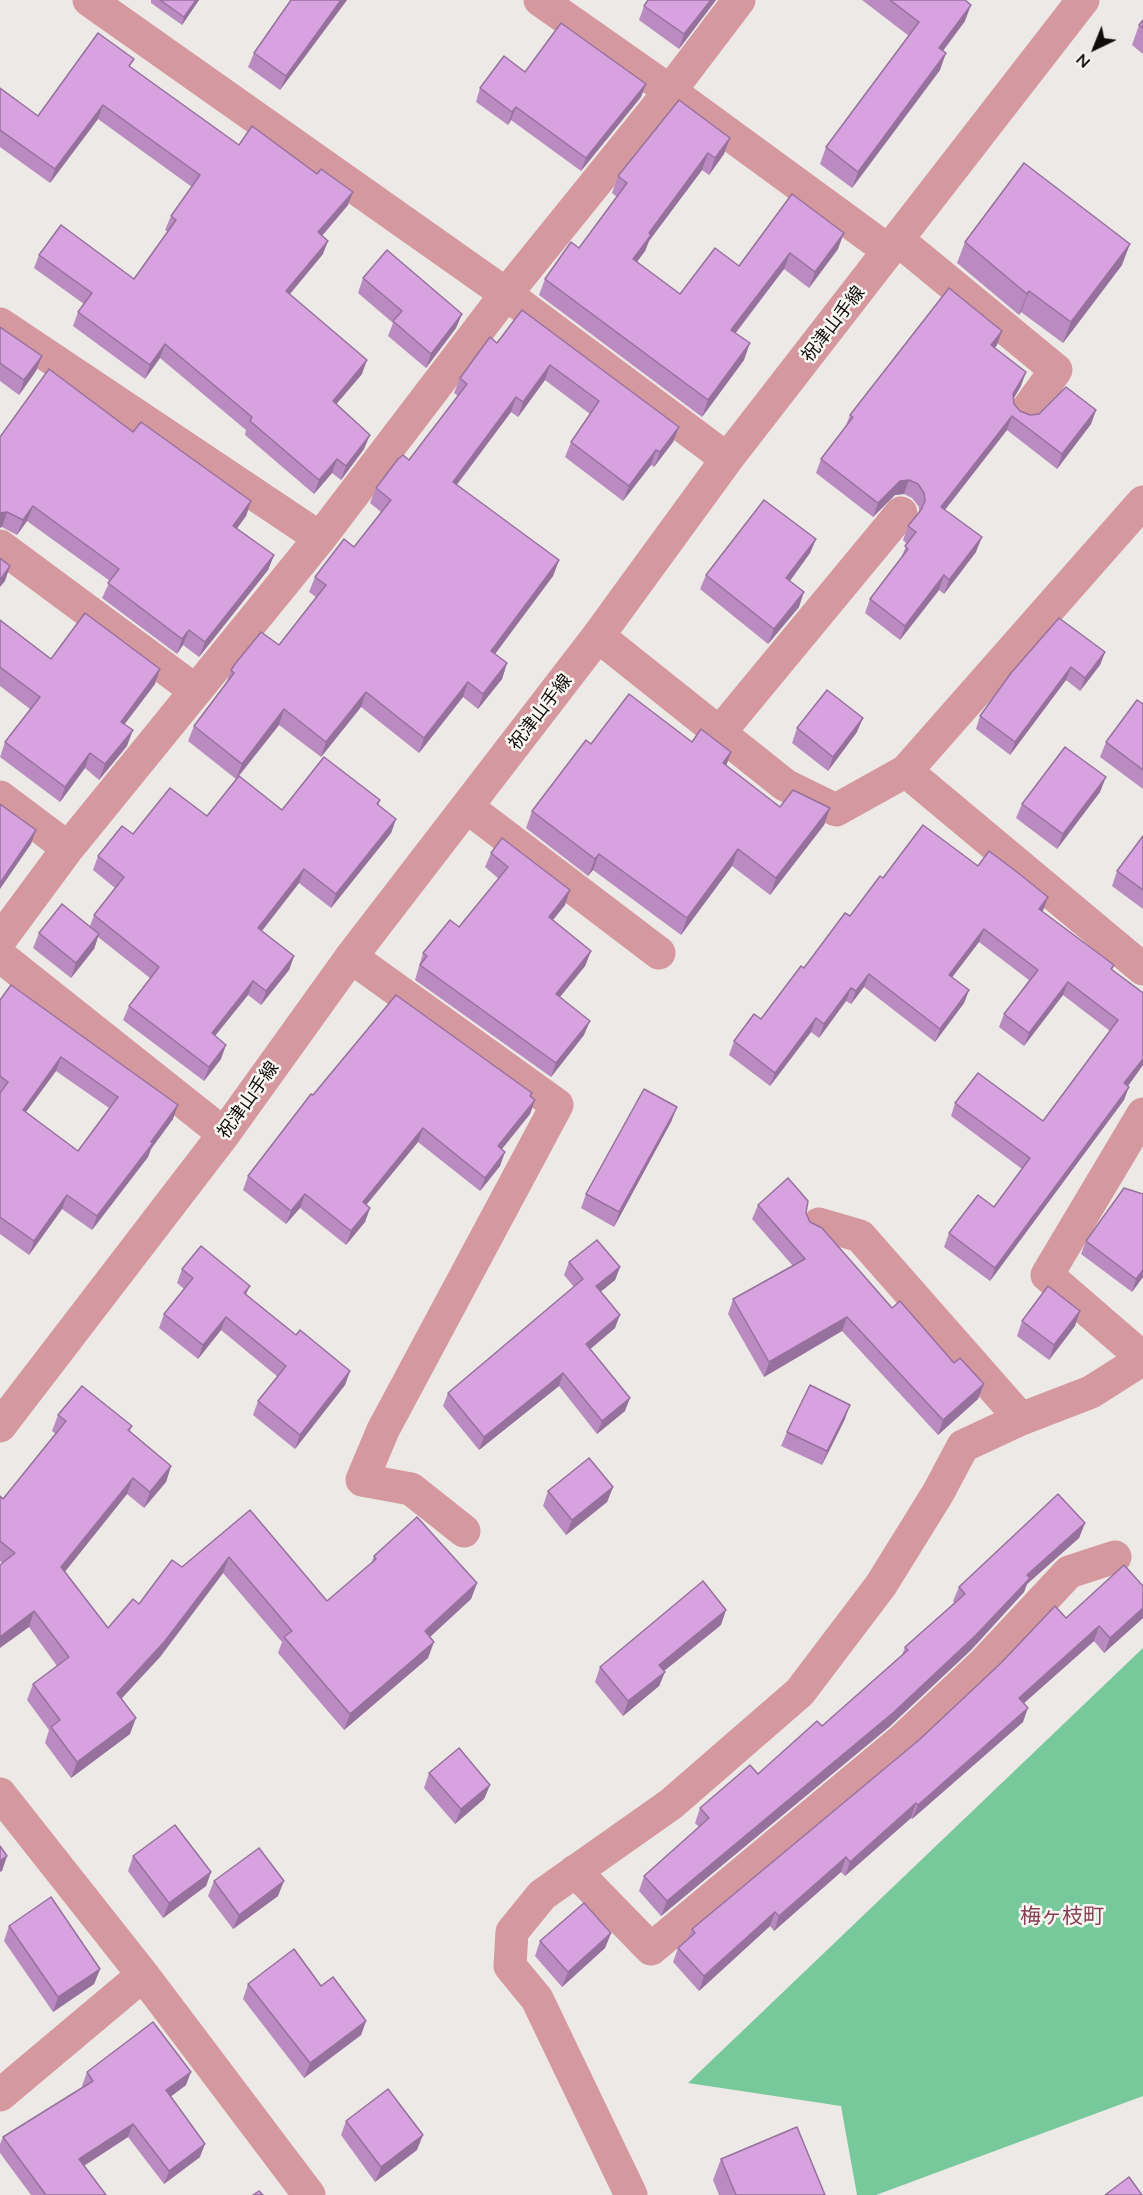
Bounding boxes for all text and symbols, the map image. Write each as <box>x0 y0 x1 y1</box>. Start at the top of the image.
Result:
north arrow <box>1065 18 1125 78</box>
text: N <box>1071 50 1093 73</box>
street label: 祝津山手線 <box>797 282 869 366</box>
street label: 祝津山手線 <box>504 670 576 754</box>
street label: 祝津山手線 <box>213 1057 283 1143</box>
district label: 梅ヶ枝町 <box>1020 1903 1104 1929</box>

